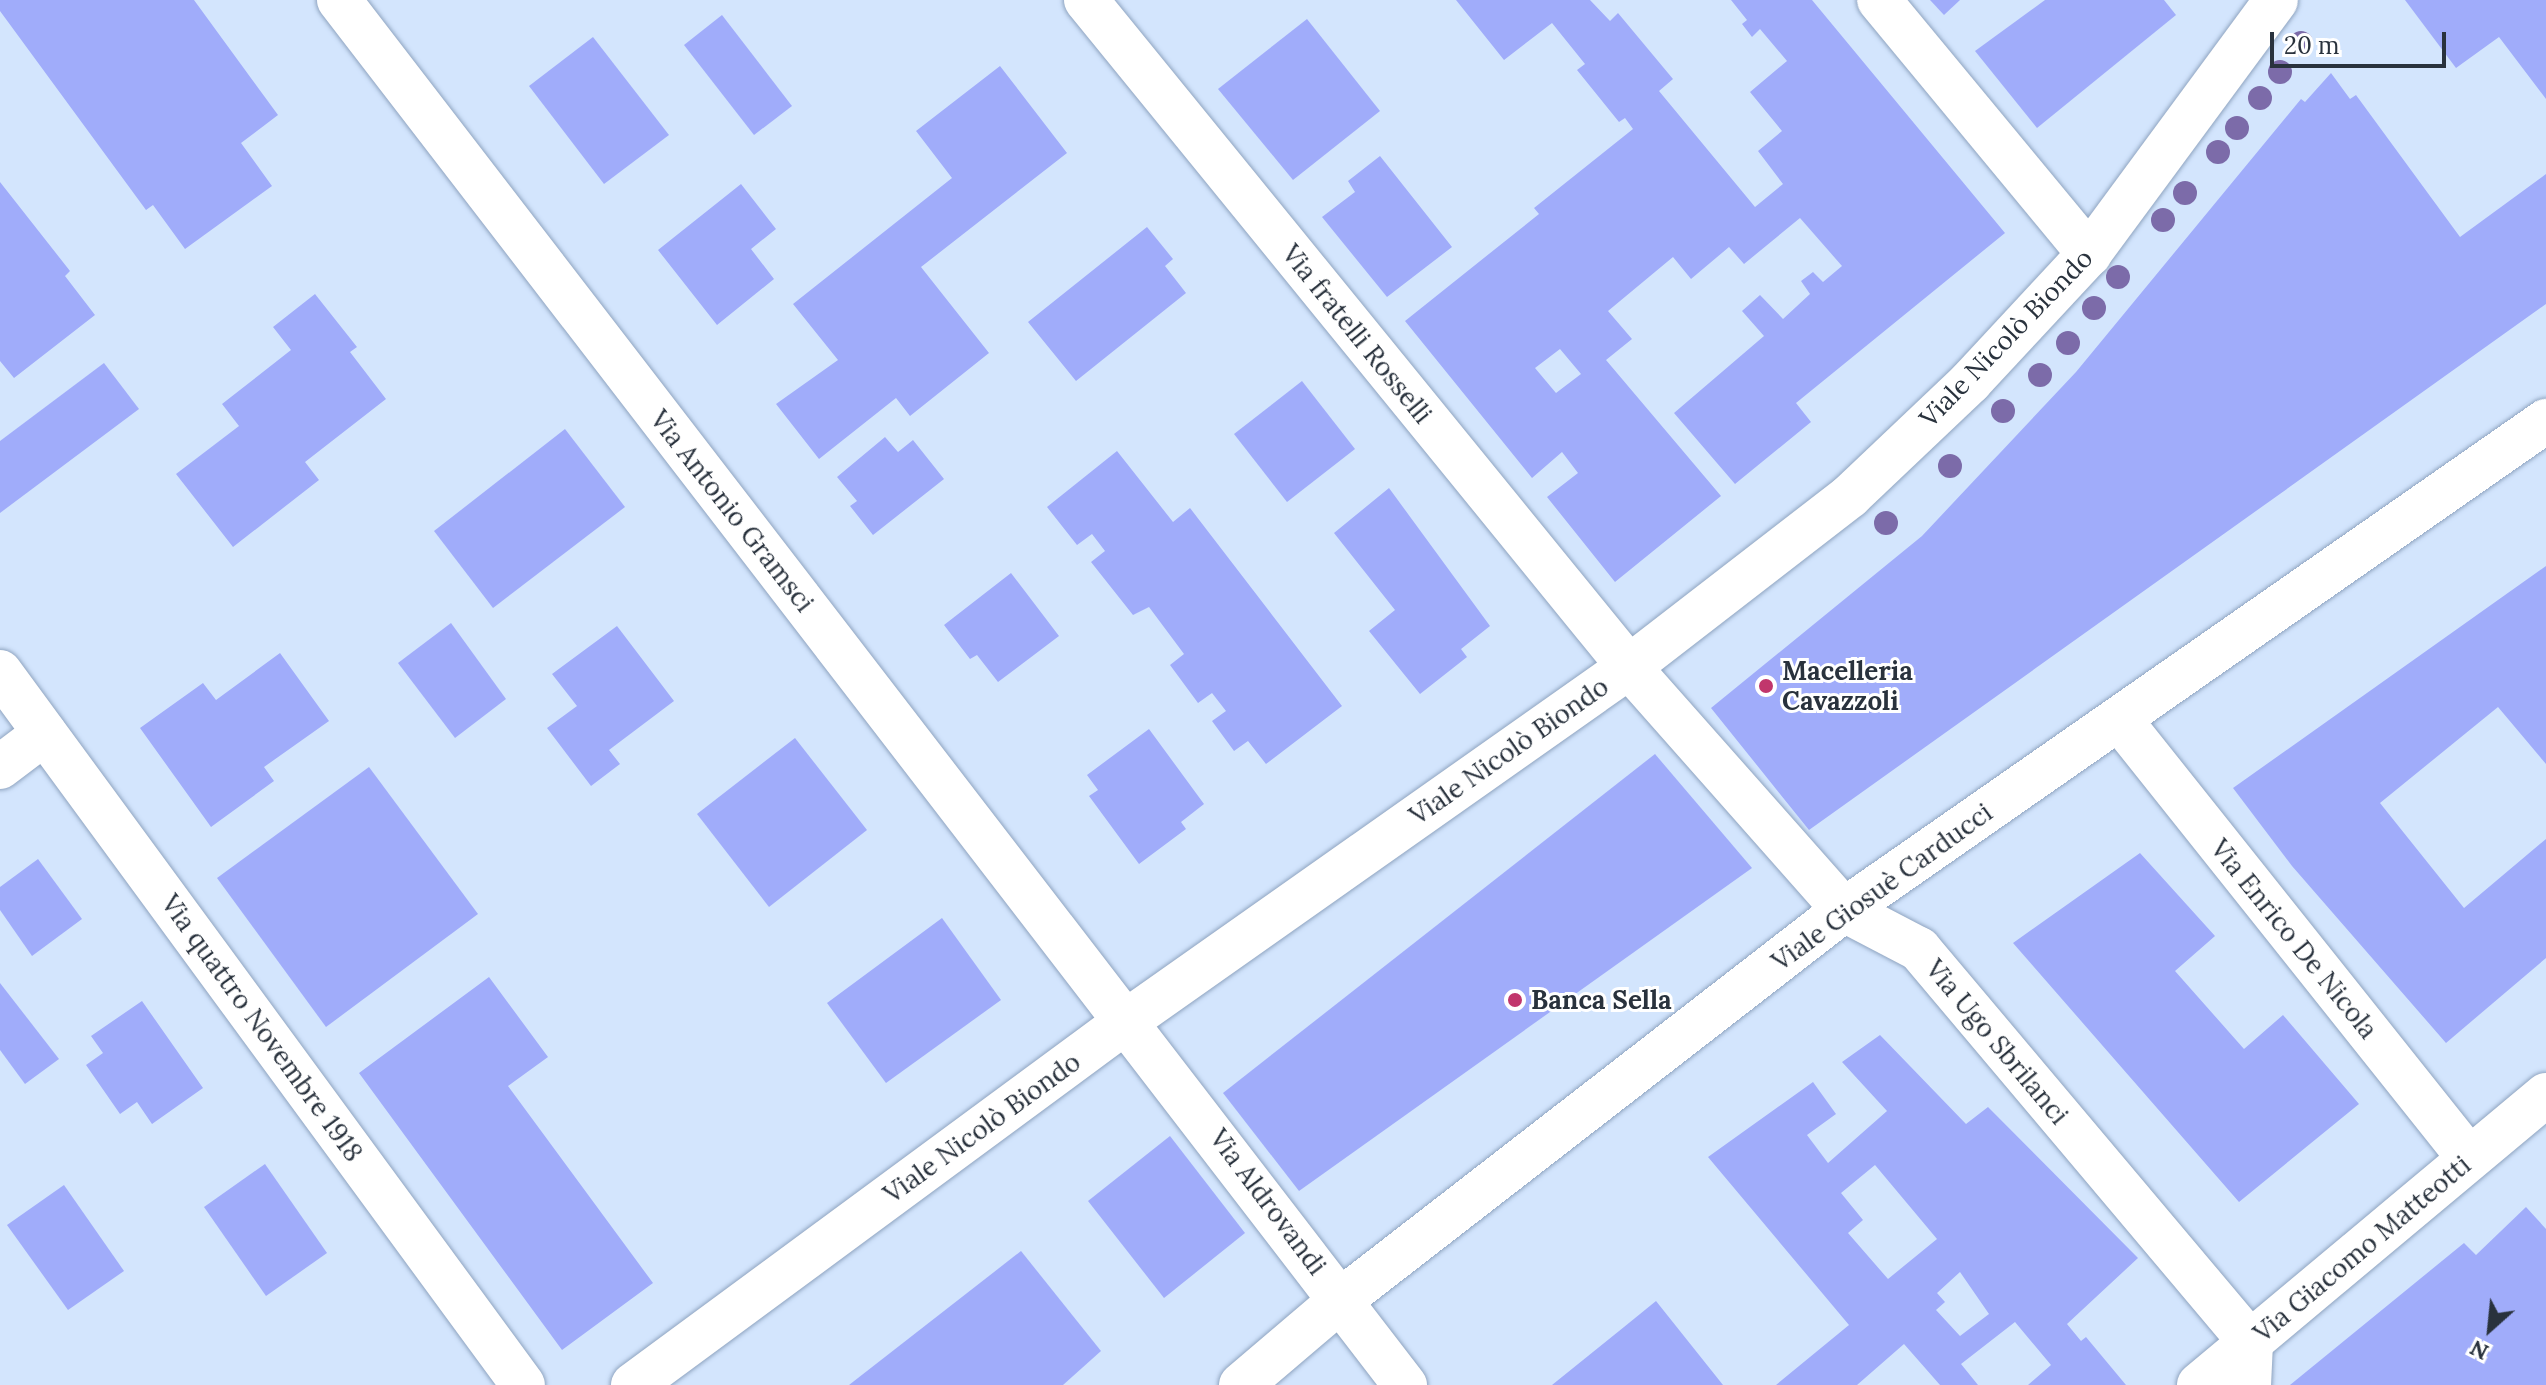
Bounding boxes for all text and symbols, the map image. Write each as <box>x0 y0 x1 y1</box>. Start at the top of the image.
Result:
scale bar <box>2274 16 2450 66</box>
text: 20 m <box>2284 30 2340 61</box>
street label: Via fratelli Rosselli <box>1275 238 1439 430</box>
street label: Viale Nicolò Biondo <box>1913 242 2099 434</box>
street label: Via Antonio Gramsci <box>644 404 820 618</box>
place label: Macelleria Cavazzoli <box>1782 655 1913 716</box>
street label: Viale Nicolò Biondo <box>1404 671 1614 831</box>
marker: Macelleria Cavazzoli <box>1757 677 1775 695</box>
street label: Viale Giosuè Carducci <box>1766 797 1998 977</box>
street label: Via Enrico De Nicola <box>2204 833 2384 1045</box>
street label: Via quattro Novembre 1918 <box>155 889 369 1167</box>
street label: Via Ugo Sbrilanci <box>1919 953 2075 1131</box>
place label: Banca Sella <box>1531 984 1672 1016</box>
marker: Banca Sella <box>1506 991 1524 1009</box>
street label: Viale Nicolò Biondo <box>878 1046 1086 1210</box>
street label: Via Aldrovandi <box>1203 1123 1333 1281</box>
street label: Via Giacomo Matteotti <box>2247 1149 2477 1349</box>
north arrow <box>2450 1289 2530 1369</box>
text: N <box>2465 1334 2493 1367</box>

